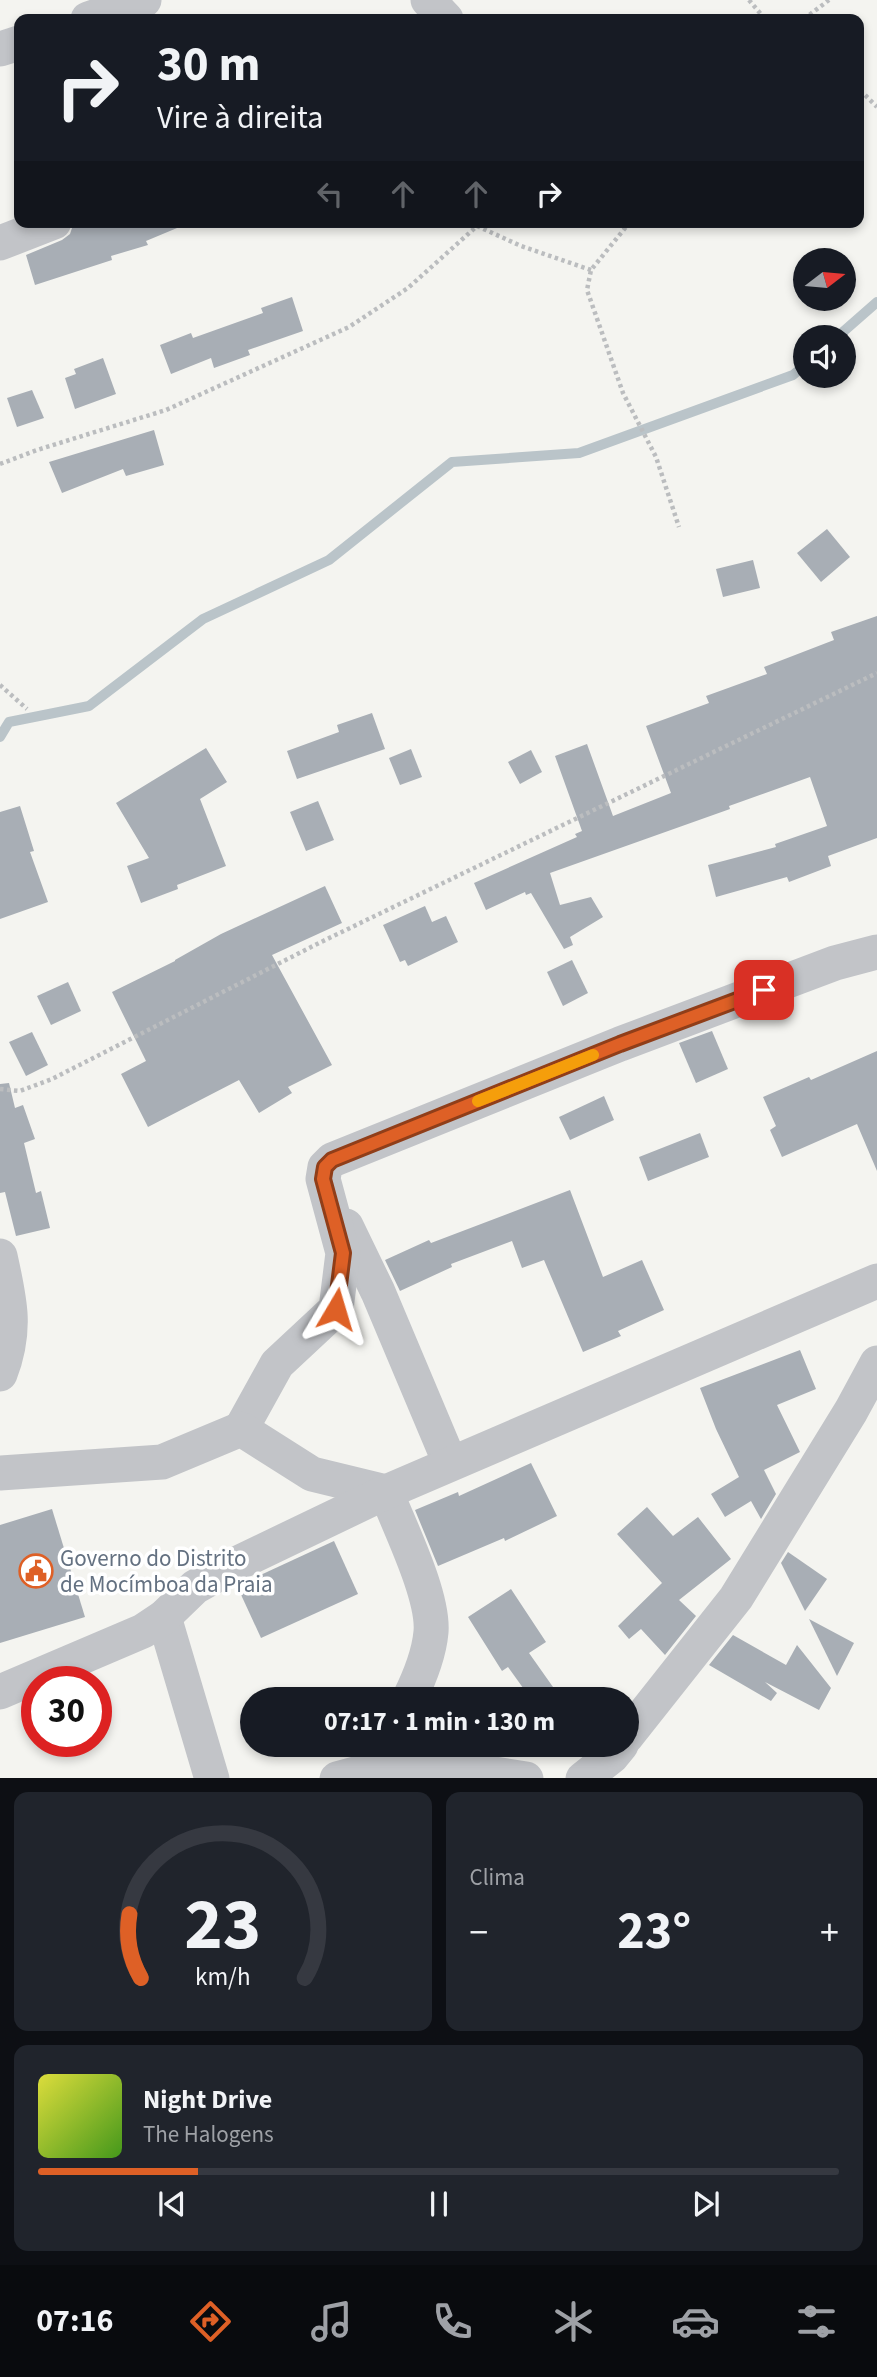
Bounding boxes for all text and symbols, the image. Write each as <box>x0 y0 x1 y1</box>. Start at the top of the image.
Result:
text: 30 m <box>157 30 261 100</box>
icon: right <box>42 42 133 133</box>
text: Vire à direita <box>157 95 323 141</box>
icon: left <box>311 175 349 213</box>
icon: ahead <box>384 175 422 213</box>
icon: ahead <box>457 175 495 213</box>
icon: right <box>530 175 568 213</box>
north arrow <box>793 248 856 312</box>
map controls <box>793 248 856 388</box>
button: sound <box>793 325 856 388</box>
pin <box>734 960 794 1020</box>
icon: arrive <box>745 971 783 1009</box>
position arrow <box>299 1272 373 1346</box>
place label: Governo do Distrito de Mocímboa da Praia <box>60 1542 273 1601</box>
public building icon: Governo do Distrito de Mocímboa da Praia <box>17 1552 55 1590</box>
speed limit sign: 30 <box>21 1666 112 1757</box>
text: 07:17 · 1 min · 130 m <box>324 1703 555 1740</box>
text: Clima <box>470 1861 525 1894</box>
text: 23 <box>184 1873 261 1977</box>
text: 23° <box>617 1895 691 1969</box>
text: − <box>470 1906 488 1960</box>
text: + <box>820 1906 839 1960</box>
text: km/h <box>195 1958 251 1994</box>
text: Night Drive <box>143 2081 272 2118</box>
text: The Halogens <box>143 2118 274 2151</box>
icon: previous <box>153 2185 191 2223</box>
icon: pause <box>420 2185 458 2223</box>
icon: next <box>687 2185 725 2223</box>
icon: directions <box>186 2297 235 2346</box>
icon: music <box>307 2297 356 2346</box>
icon: phone <box>428 2297 477 2346</box>
icon: climate <box>549 2297 598 2346</box>
icon: car <box>671 2297 720 2346</box>
icon: filters <box>792 2297 841 2346</box>
text: 07:16 <box>36 2298 113 2344</box>

